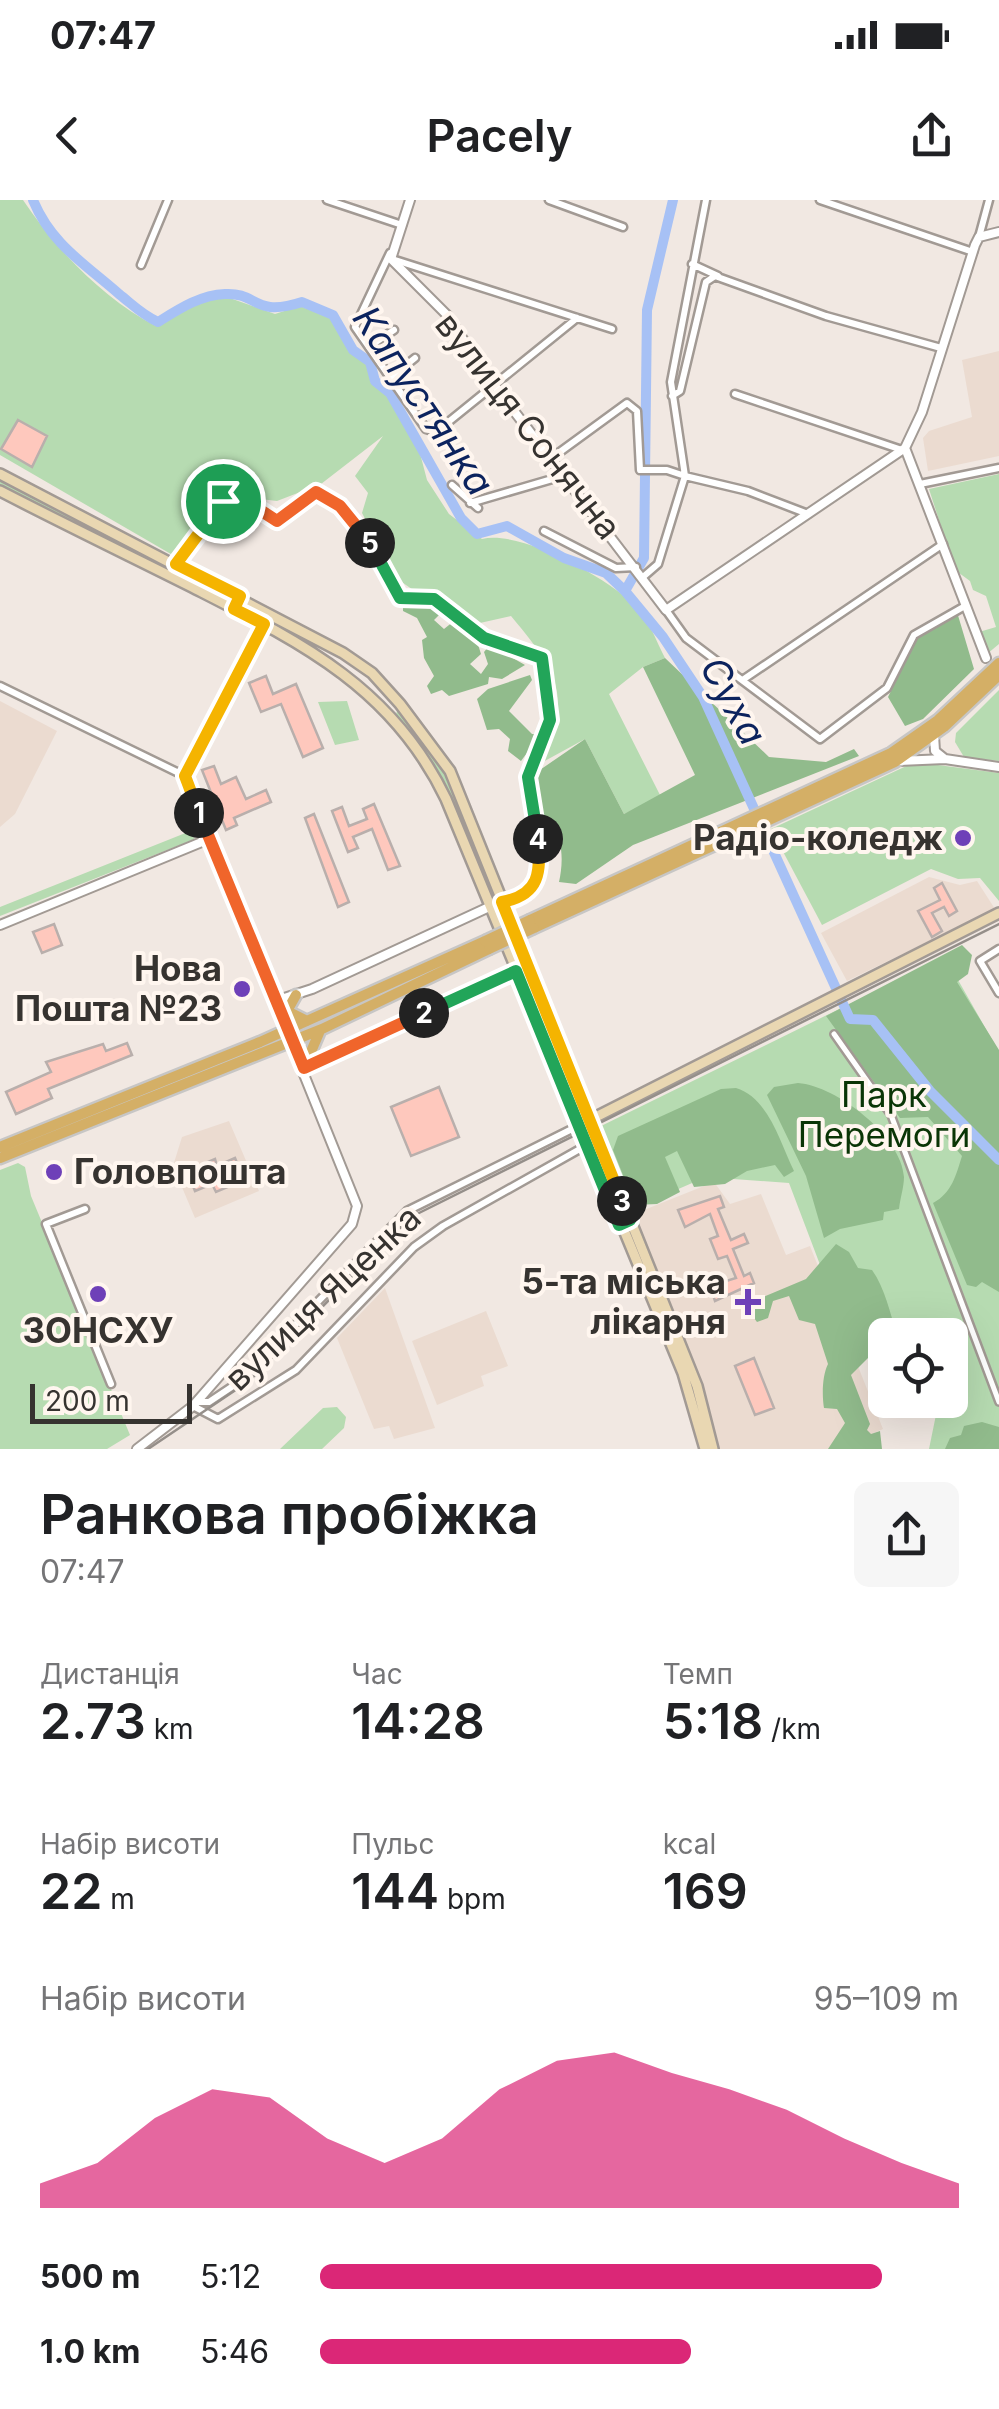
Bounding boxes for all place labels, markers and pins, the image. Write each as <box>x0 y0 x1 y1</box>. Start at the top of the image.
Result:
pin <box>181 459 266 544</box>
pin: 5 <box>345 518 395 568</box>
pin: 1 <box>174 788 224 838</box>
pin: 4 <box>513 814 563 864</box>
place label: Радіо-коледж <box>693 816 943 858</box>
marker: Радіо-коледж <box>952 827 974 849</box>
place label: Нова Пошта №23 <box>15 947 222 1029</box>
marker: Нова Пошта №23 <box>231 978 253 1000</box>
pin: 2 <box>399 988 449 1038</box>
place label: Головпошта <box>74 1150 287 1192</box>
marker: Головпошта <box>43 1161 65 1183</box>
pin: 3 <box>597 1176 647 1226</box>
place label: 5-та міська лікарня <box>521 1260 726 1342</box>
marker: ЗОНСХУ <box>87 1283 109 1305</box>
marker: 5-та міська лікарня <box>735 1289 761 1315</box>
place label: ЗОНСХУ <box>22 1309 174 1351</box>

